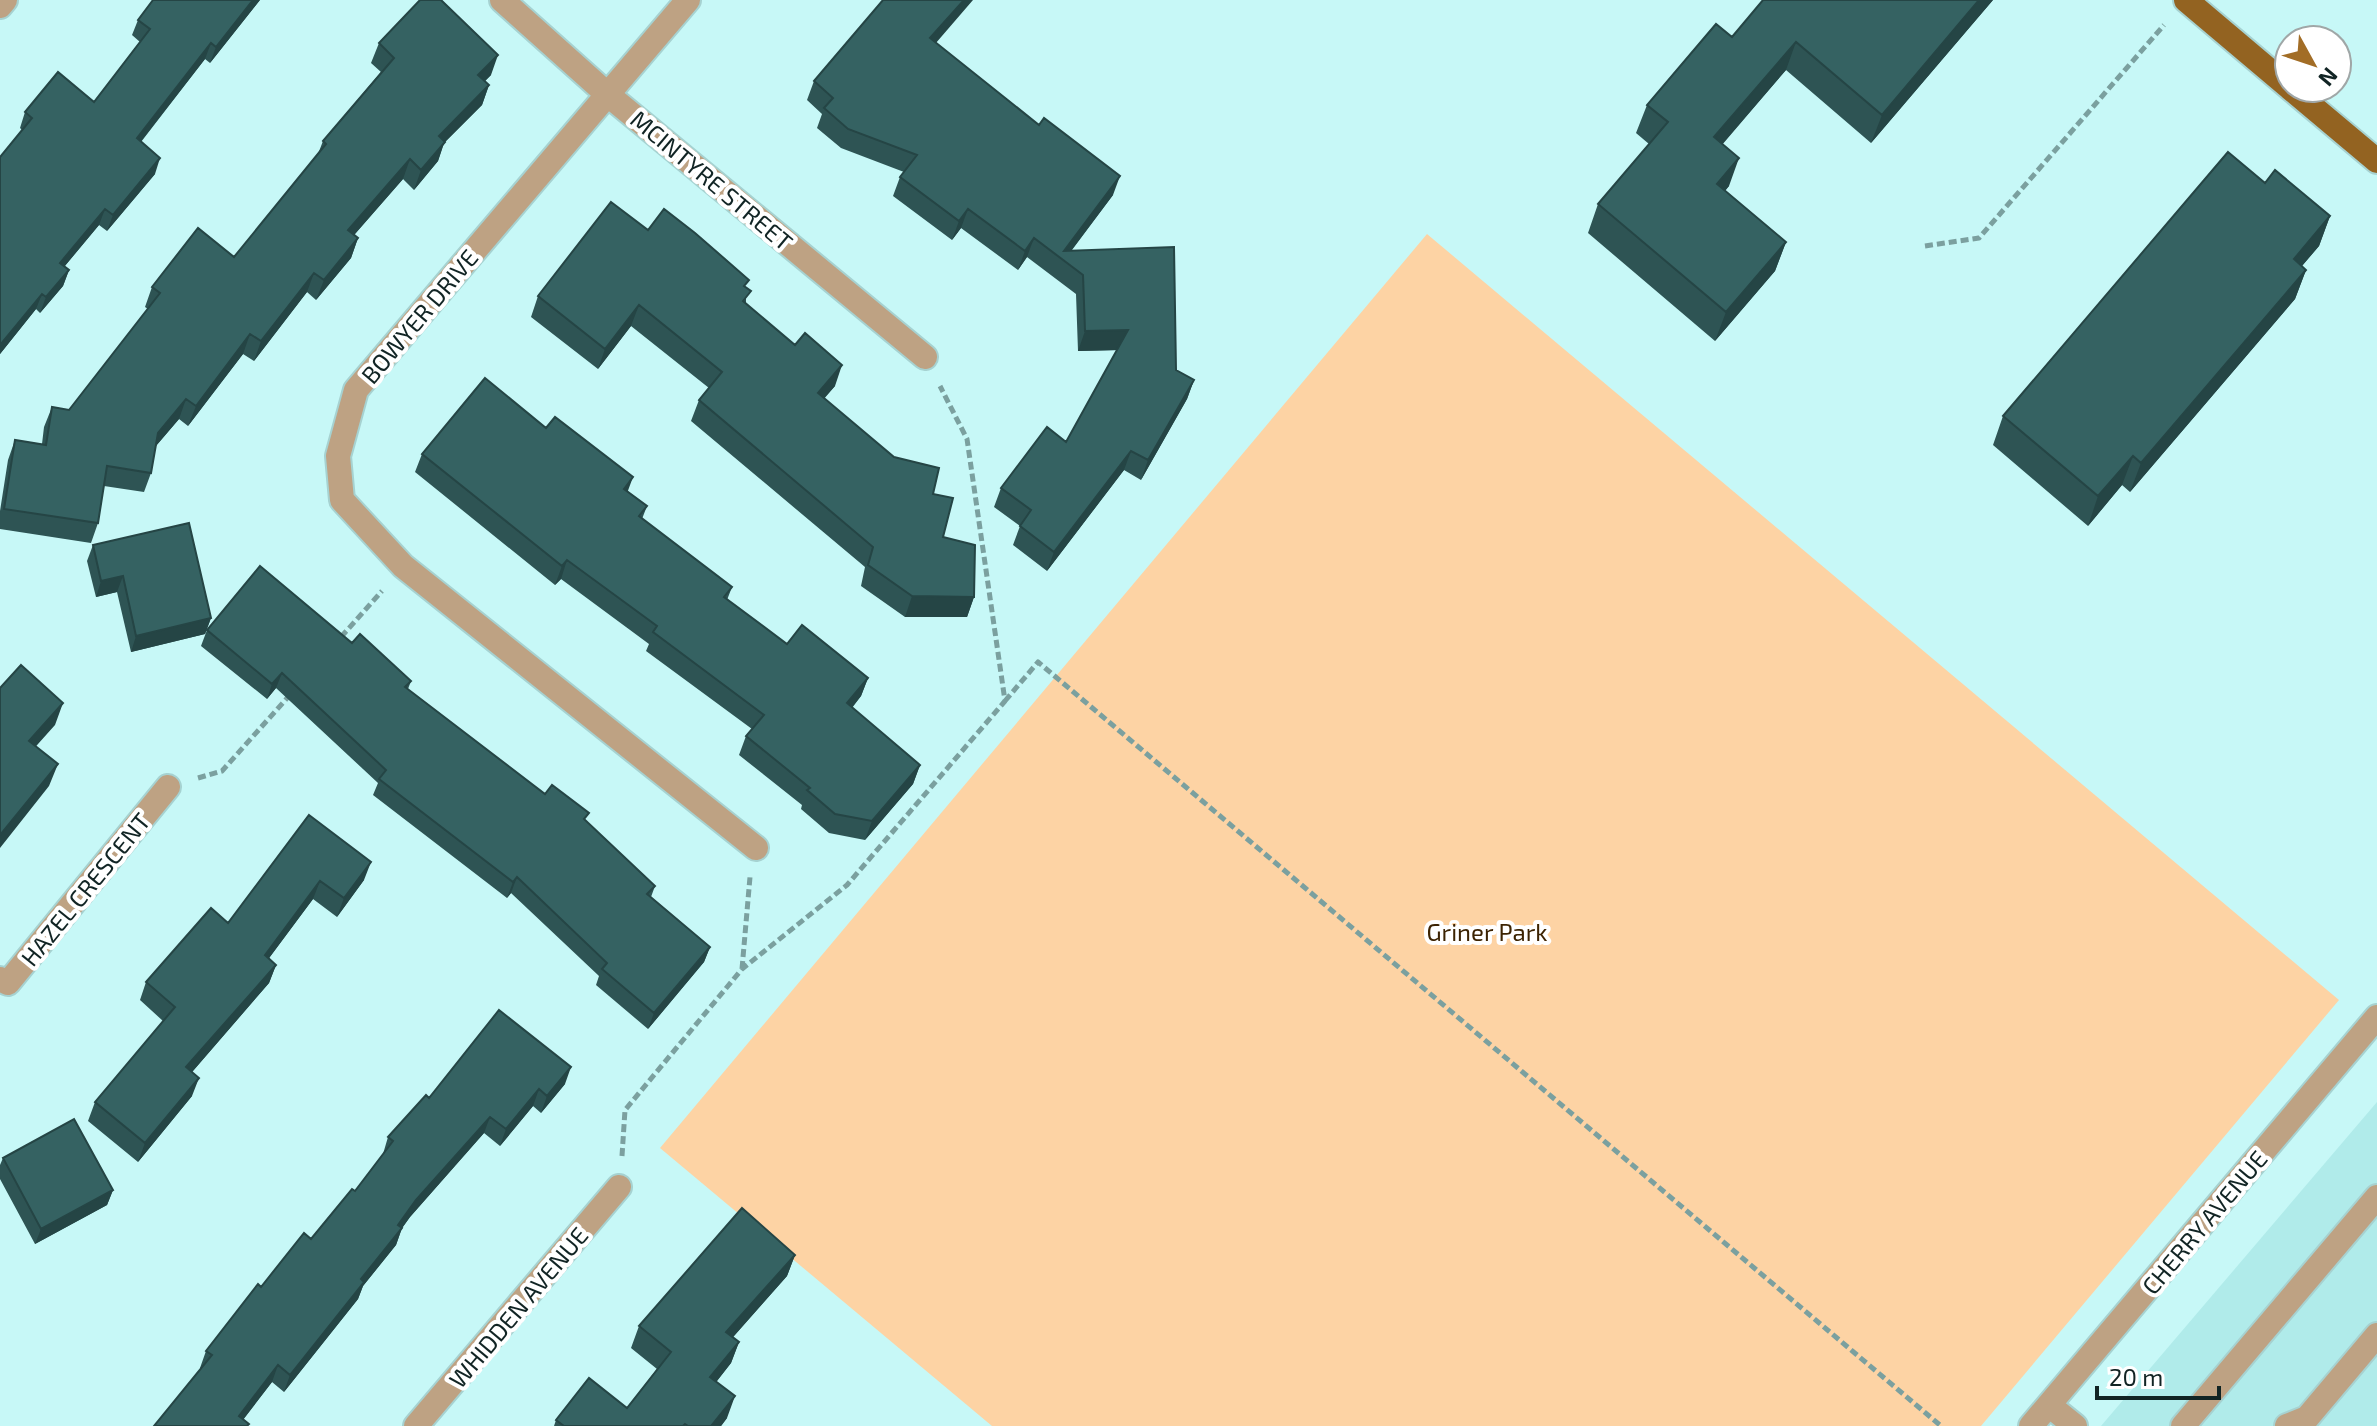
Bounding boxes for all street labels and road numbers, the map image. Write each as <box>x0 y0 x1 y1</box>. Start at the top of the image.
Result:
street label: MCINTYRE STREET <box>625 104 799 256</box>
street label: BOWYER DRIVE <box>355 243 483 389</box>
street label: HAZEL CRESCENT <box>14 807 156 971</box>
street label: CHERRY AVENUE <box>2135 1144 2273 1300</box>
street label: WHIDDEN AVENUE <box>442 1221 594 1393</box>

